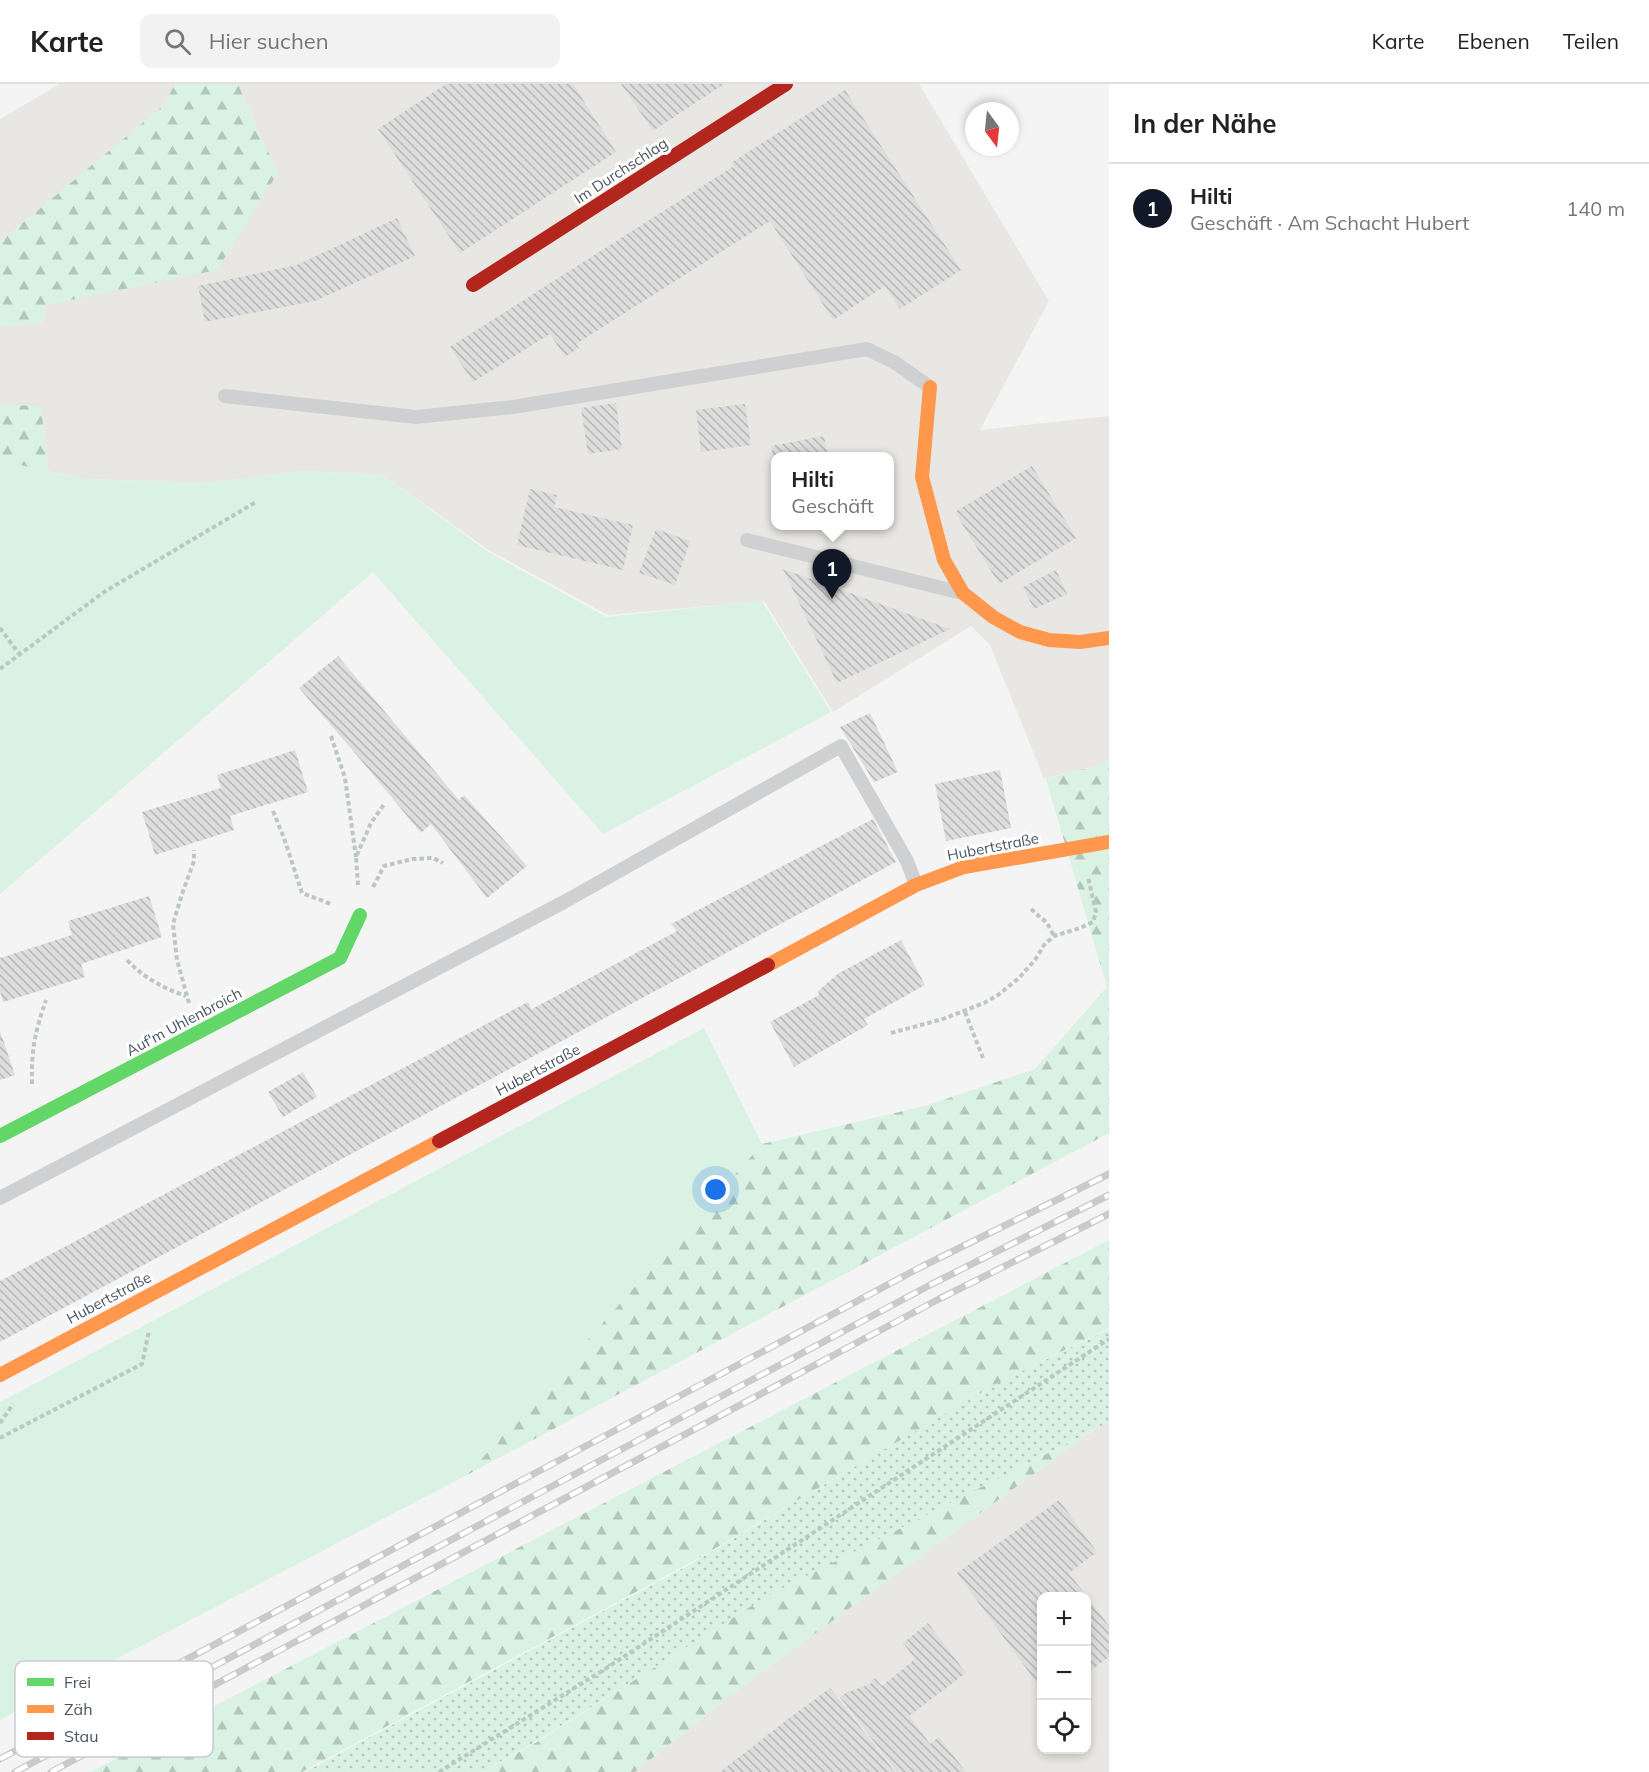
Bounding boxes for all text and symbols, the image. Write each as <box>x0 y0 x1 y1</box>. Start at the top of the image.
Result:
search box <box>140 14 560 68</box>
text: Karte <box>30 24 104 59</box>
icon: search <box>161 25 194 58</box>
text: Hier suchen <box>209 27 329 55</box>
text: Karte <box>1372 28 1424 54</box>
text: Ebenen <box>1457 28 1530 54</box>
text: Teilen <box>1563 28 1619 54</box>
north arrow <box>965 102 1019 156</box>
text: In der Nähe <box>1133 107 1277 140</box>
street label: Im Durchschlag <box>570 133 671 208</box>
text: Hilti <box>1190 182 1233 210</box>
text: 1 <box>1147 196 1159 221</box>
text: 140 m <box>1566 196 1625 221</box>
text: Geschäft · Am Schacht Hubert <box>1190 210 1469 235</box>
popup <box>771 452 894 530</box>
text: Hilti <box>791 465 834 493</box>
text: Geschäft <box>791 493 874 518</box>
pin: 1 <box>812 550 852 599</box>
street label: Hubertstraße <box>945 828 1040 865</box>
street label: Auf'm Uhlenbroich <box>123 983 245 1060</box>
street label: Hubertstraße <box>492 1039 583 1100</box>
your location <box>701 1175 730 1204</box>
street label: Hubertstraße <box>63 1267 154 1328</box>
map controls <box>1037 1592 1091 1754</box>
button: + <box>1037 1592 1091 1646</box>
button: − <box>1037 1646 1091 1700</box>
legend <box>15 1661 213 1757</box>
text: Frei <box>64 1672 91 1692</box>
text: Zäh <box>64 1699 93 1719</box>
button: locate <box>1037 1700 1091 1754</box>
text: Stau <box>64 1726 98 1746</box>

